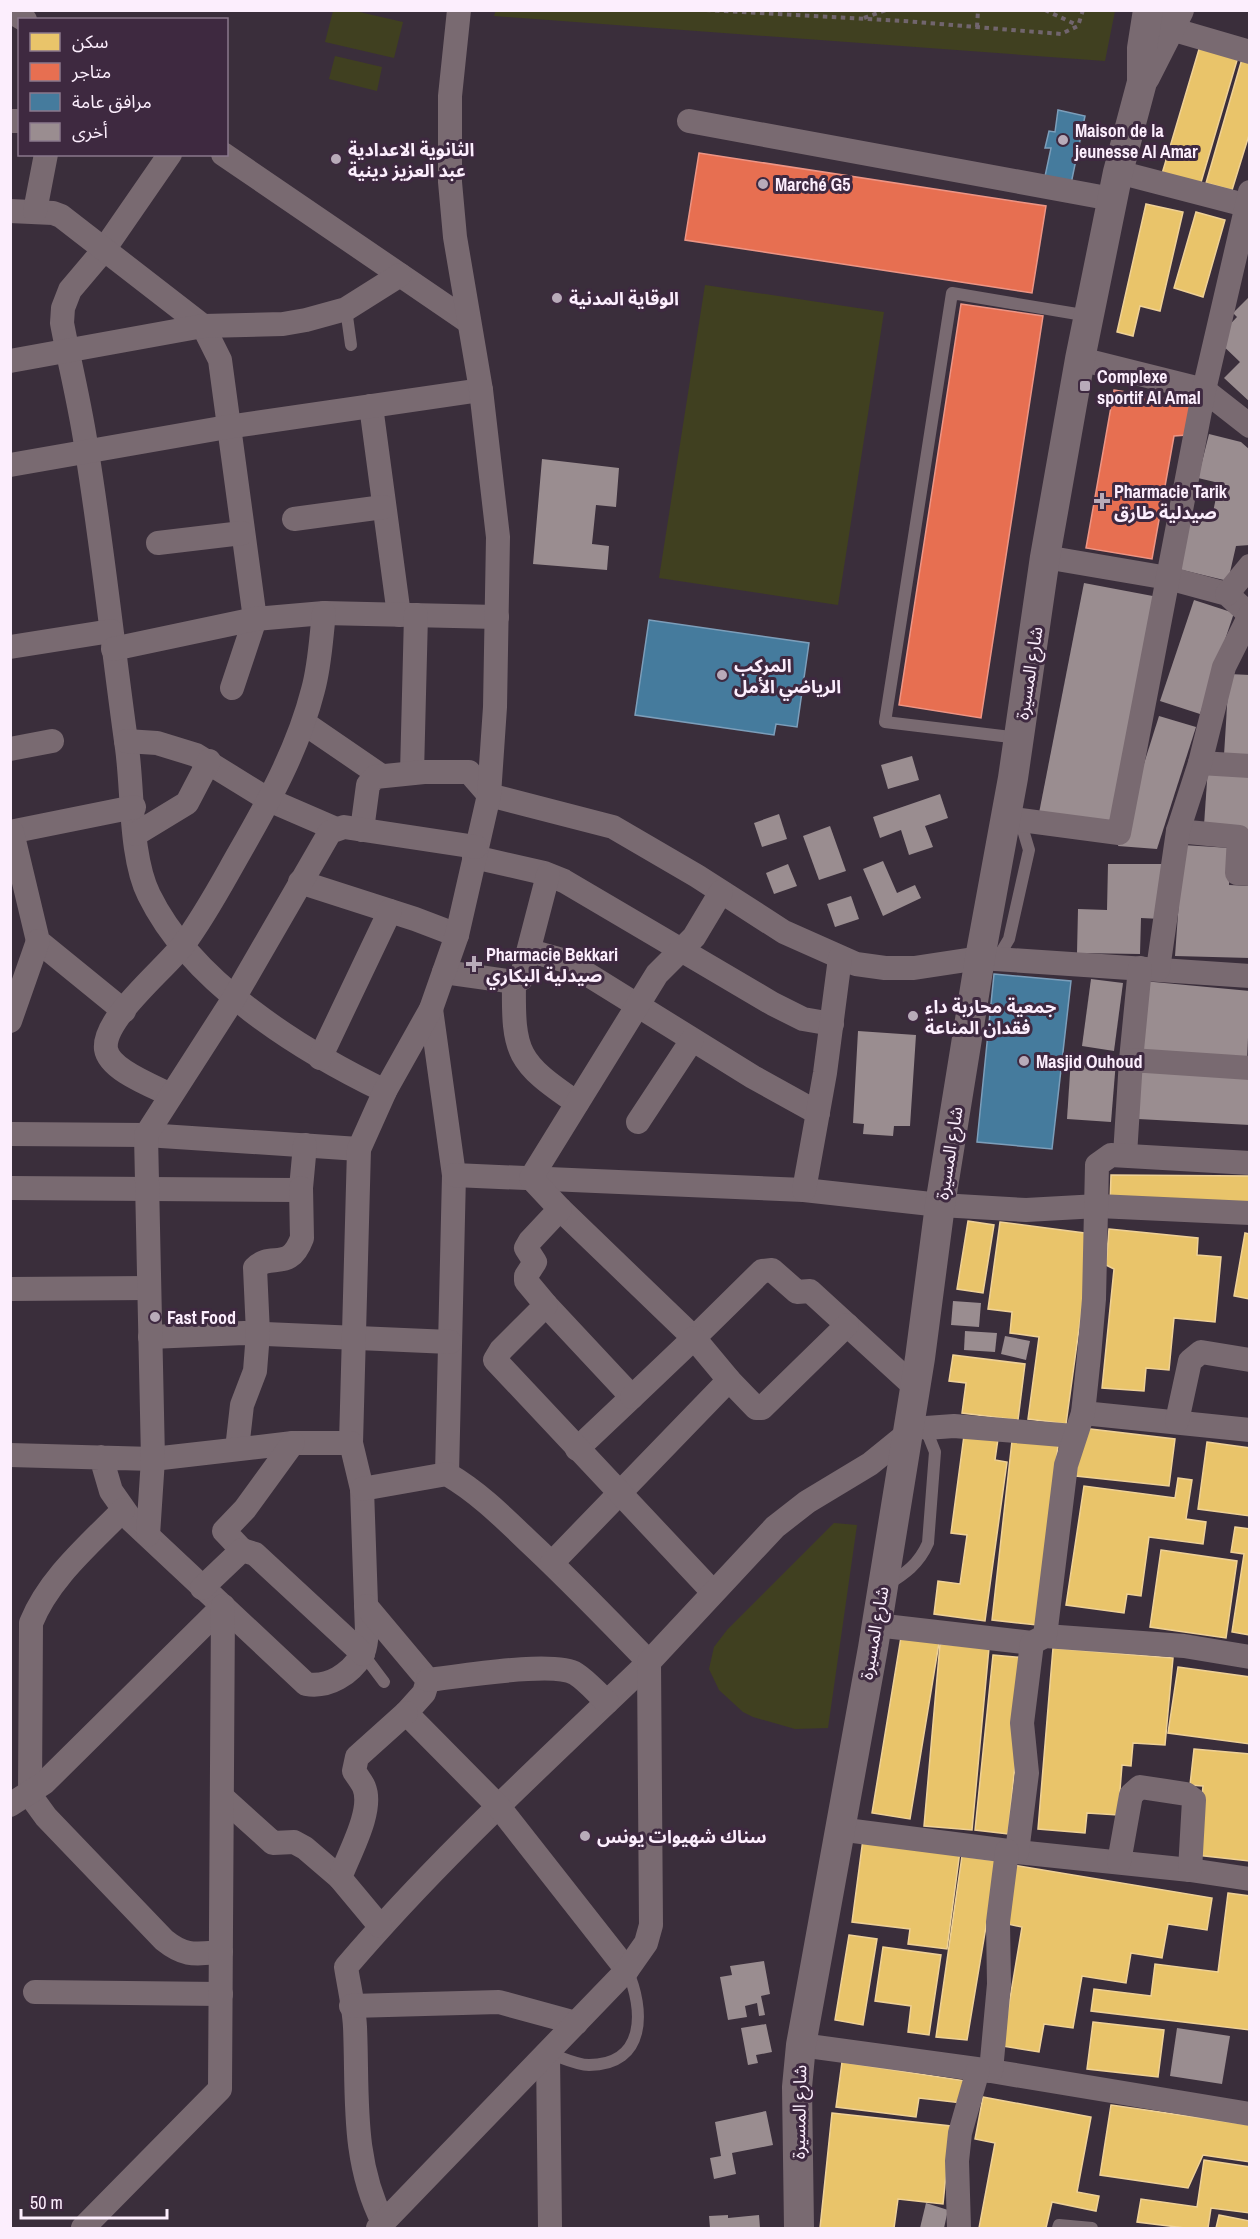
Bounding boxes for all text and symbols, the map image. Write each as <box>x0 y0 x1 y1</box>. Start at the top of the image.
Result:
legend <box>18 18 228 156</box>
text: سكن <box>72 29 108 54</box>
text: متاجر <box>71 59 111 84</box>
text: مرافق عامة <box>72 89 152 114</box>
place label: Maison de la jeunesse Al Amar <box>1074 118 1198 164</box>
text: أخرى <box>72 119 108 144</box>
marker: Maison de la jeunesse Al Amar <box>1056 133 1070 147</box>
place label: الثانوية الاعدادية عبد العزيز دينية <box>348 137 474 183</box>
marker: الثانوية الاعدادية عبد العزيز دينية <box>329 152 343 166</box>
place label: Marché G5 <box>775 172 850 197</box>
marker: Marché G5 <box>756 177 770 191</box>
place label: الوقاية المدنية <box>569 286 679 311</box>
marker: الوقاية المدنية <box>550 291 564 305</box>
place label: Complexe sportif Al Amal <box>1097 364 1201 410</box>
marker: Complexe sportif Al Amal <box>1078 379 1092 393</box>
place label: Pharmacie Tarik صيدلية طارق <box>1114 479 1228 525</box>
marker: Pharmacie Tarik صيدلية طارق <box>1095 494 1109 508</box>
street label: شارع المسيرة <box>1009 624 1051 722</box>
place label: المركب الرياضي الأمل <box>734 653 841 701</box>
marker: المركب الرياضي الأمل <box>715 668 729 682</box>
place label: Pharmacie Bekkari صيدلية البكاري <box>486 942 618 990</box>
marker: Pharmacie Bekkari صيدلية البكاري <box>467 957 481 971</box>
place label: جمعية محاربة داء فقدان المناعة <box>925 994 1056 1040</box>
marker: جمعية محاربة داء فقدان المناعة <box>906 1009 920 1023</box>
place label: Masjid Ouhoud <box>1036 1049 1143 1074</box>
marker: Masjid Ouhoud <box>1017 1054 1031 1068</box>
street label: شارع المسيرة <box>929 1104 971 1202</box>
place label: Fast Food <box>167 1305 236 1330</box>
marker: Fast Food <box>148 1310 162 1324</box>
street label: شارع المسيرة <box>854 1584 896 1682</box>
place label: سناك شهيوات يونس <box>597 1824 767 1849</box>
marker: سناك شهيوات يونس <box>578 1829 592 1843</box>
street label: شارع المسيرة <box>786 2065 814 2159</box>
scale bar <box>21 2182 166 2220</box>
text: 50 m <box>30 2190 63 2215</box>

